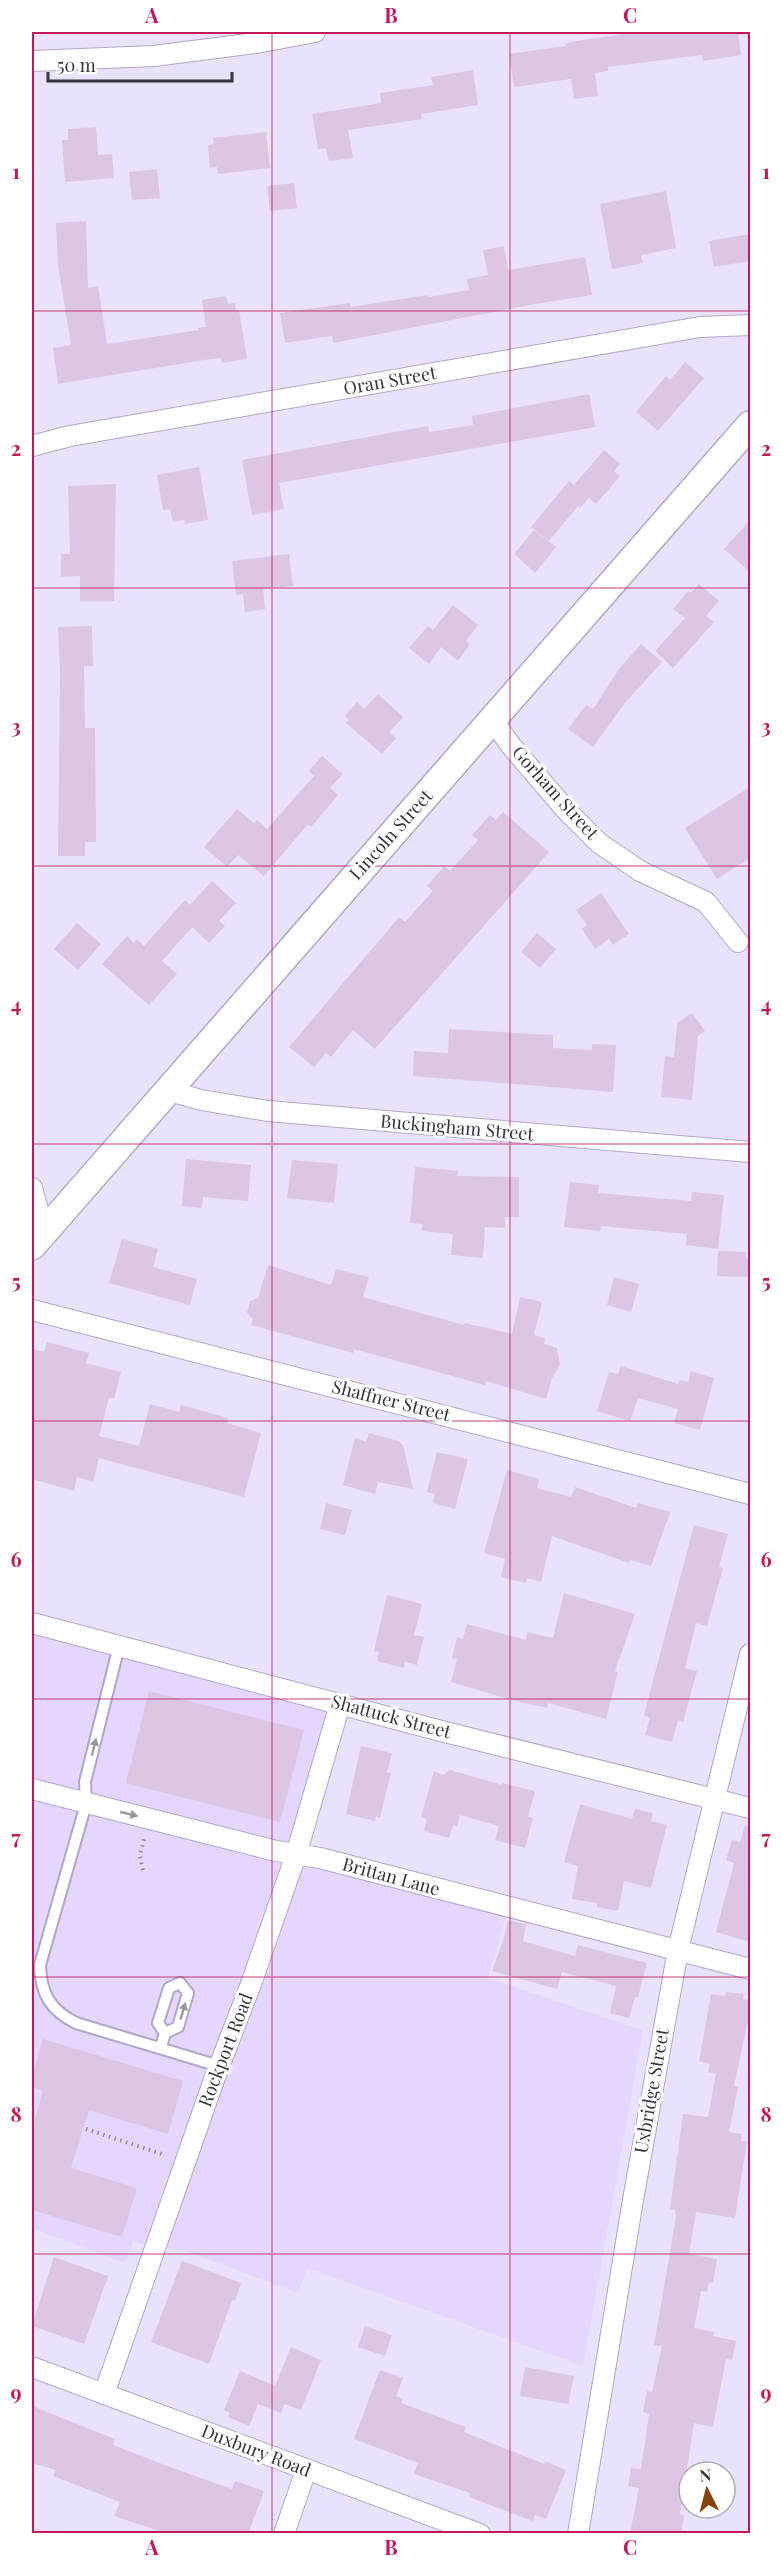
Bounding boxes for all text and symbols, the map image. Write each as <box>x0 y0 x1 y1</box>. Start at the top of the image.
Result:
text: A <box>144 1 159 28</box>
text: B <box>384 1 398 28</box>
text: C <box>623 1 637 28</box>
scale bar <box>48 45 232 83</box>
text: 50 m <box>57 53 96 77</box>
text: 1 <box>12 157 20 184</box>
text: 1 <box>762 157 770 184</box>
street label: Oran Street <box>342 360 439 400</box>
text: 2 <box>11 434 21 461</box>
text: 2 <box>761 434 771 461</box>
text: 3 <box>11 712 21 739</box>
text: 3 <box>761 712 771 739</box>
street label: Gorham Street <box>507 740 605 845</box>
street label: Lincoln Street <box>343 784 438 885</box>
text: 4 <box>11 990 21 1017</box>
text: 4 <box>761 990 771 1017</box>
street label: Buckingham Street <box>379 1108 535 1146</box>
text: 5 <box>11 1267 21 1294</box>
text: 5 <box>761 1267 771 1294</box>
street label: Shaffner Street <box>329 1374 454 1426</box>
text: 6 <box>10 1545 22 1572</box>
text: 6 <box>760 1545 772 1572</box>
street label: Shattuck Street <box>329 1689 454 1744</box>
one-way arrow <box>90 1737 100 1756</box>
one-way arrow <box>120 1810 138 1820</box>
text: 7 <box>11 1823 21 1850</box>
text: 7 <box>761 1823 771 1850</box>
street label: Brittan Lane <box>340 1851 443 1901</box>
street label: Rockport Road <box>192 1989 258 2110</box>
one-way arrow <box>179 2001 188 2019</box>
street label: Uxbridge Street <box>628 2026 674 2155</box>
text: 8 <box>10 2100 22 2127</box>
text: 8 <box>760 2100 772 2127</box>
text: 9 <box>10 2378 22 2405</box>
text: 9 <box>760 2378 772 2405</box>
street label: Duxbury Road <box>198 2418 315 2482</box>
north arrow <box>677 2460 737 2520</box>
text: N <box>699 2463 713 2486</box>
text: A <box>144 2533 159 2560</box>
text: B <box>384 2533 398 2560</box>
text: C <box>623 2533 637 2560</box>

